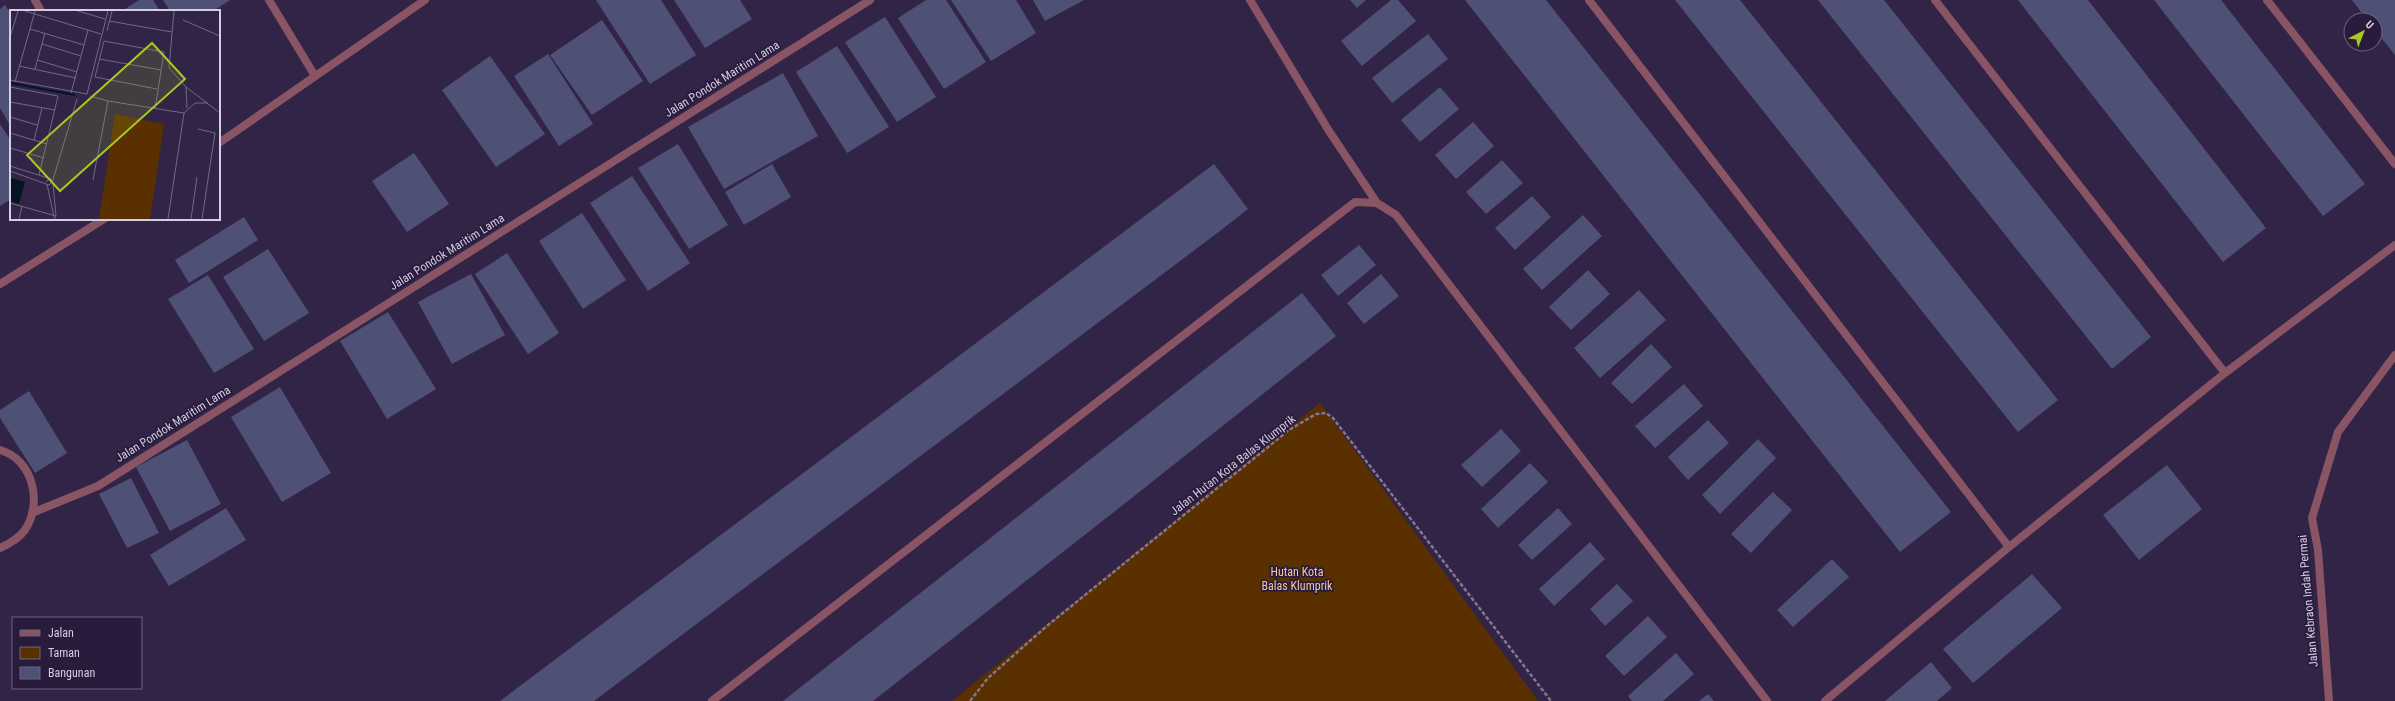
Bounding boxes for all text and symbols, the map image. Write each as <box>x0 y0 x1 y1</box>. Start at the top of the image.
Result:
inset map <box>10 10 220 220</box>
north arrow <box>2343 12 2383 52</box>
text: U <box>2363 18 2376 32</box>
street label: Jalan Pondok Maritim Lama <box>662 38 782 120</box>
street label: Jalan Pondok Maritim Lama <box>387 211 507 293</box>
street label: Jalan Pondok Maritim Lama <box>113 383 233 465</box>
street label: Jalan Hutan Kota Balas Klumprik <box>1168 411 1299 518</box>
street label: Jalan Kebraon Indah Permai <box>2295 534 2321 668</box>
park label: Hutan Kota Balas Klumprik <box>1262 565 1333 593</box>
legend <box>12 617 142 689</box>
text: Jalan <box>48 626 74 640</box>
text: Taman <box>48 646 80 660</box>
text: Bangunan <box>48 666 95 680</box>

